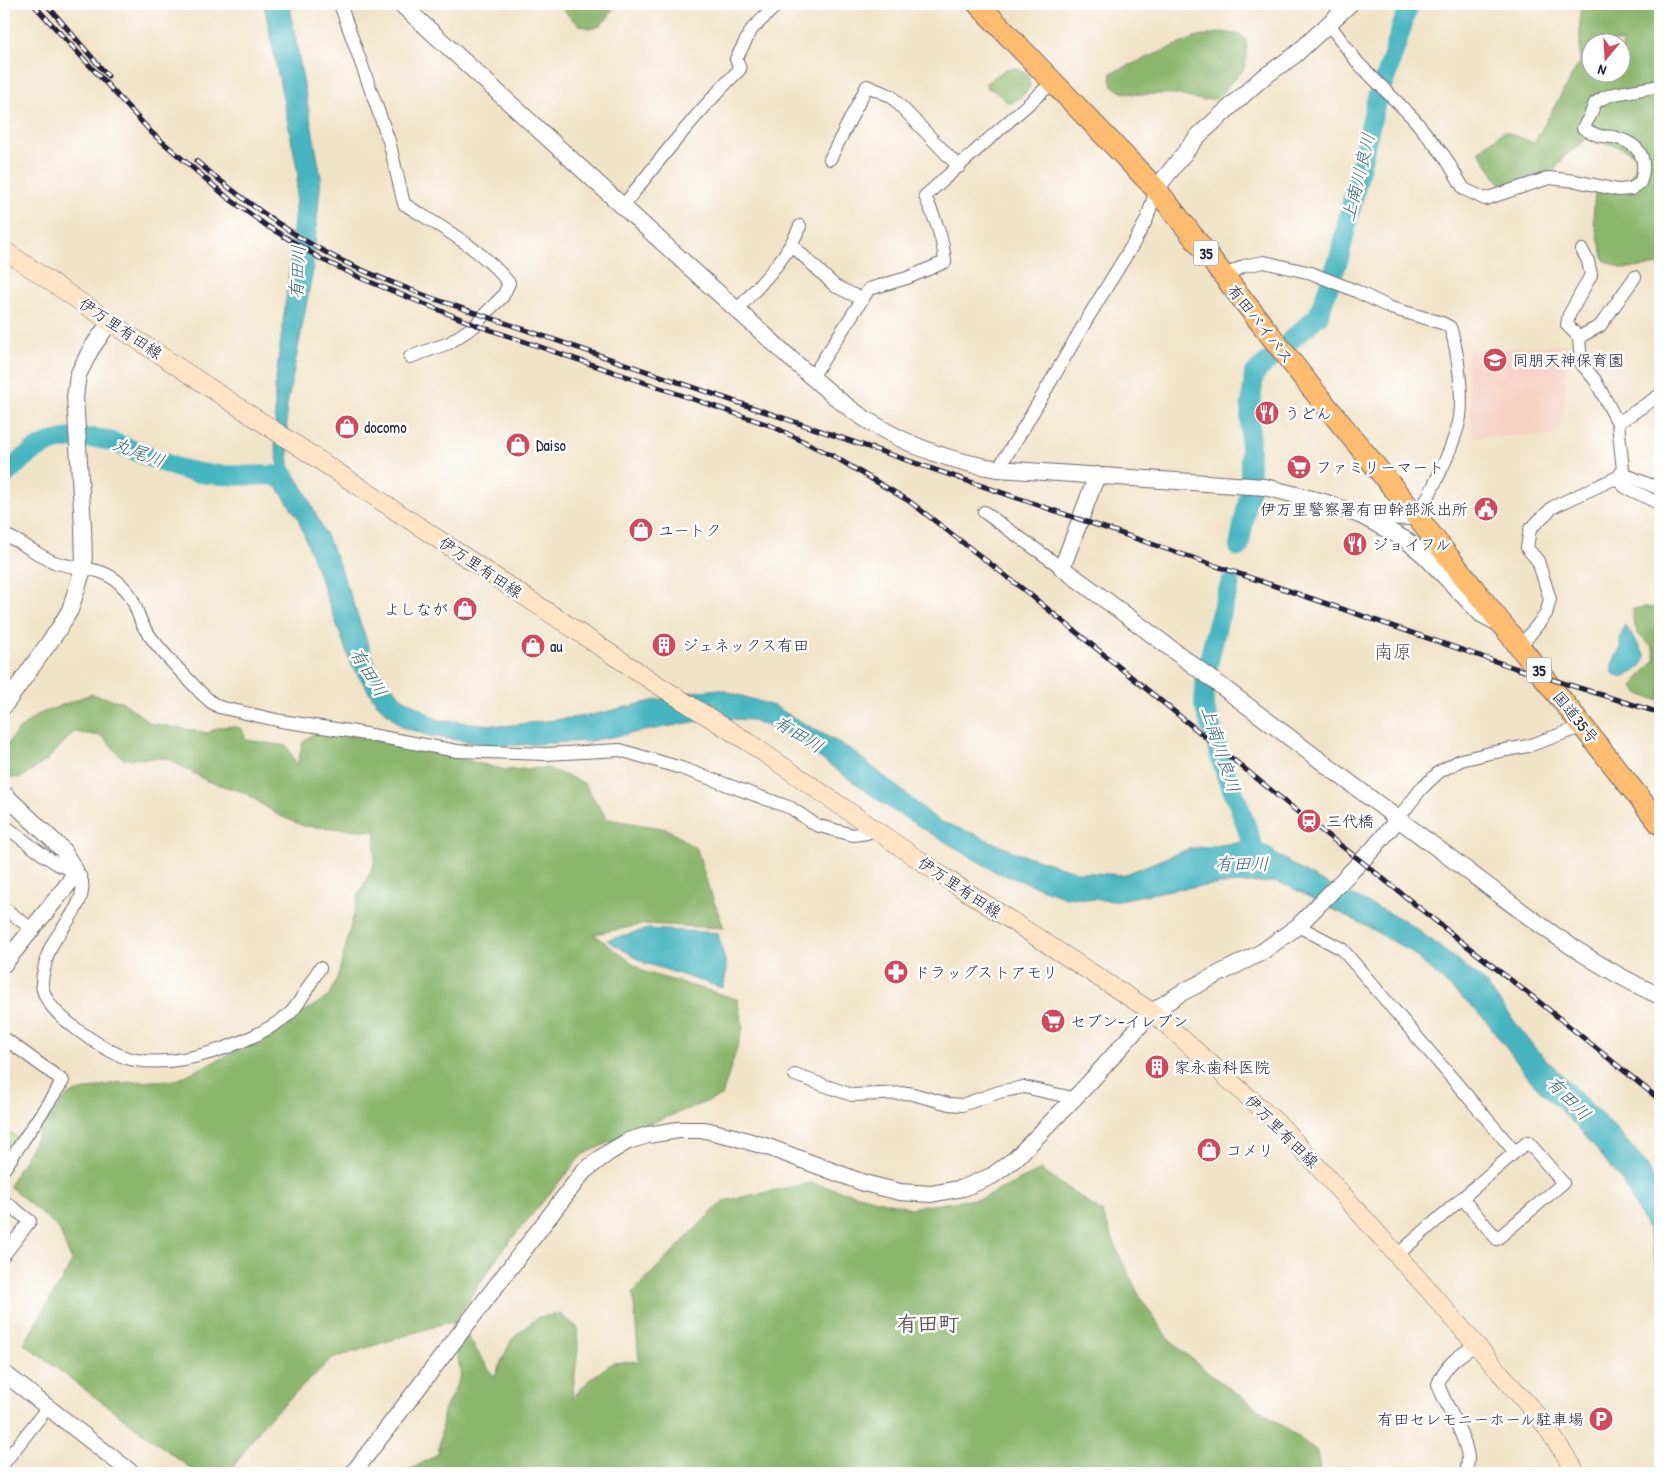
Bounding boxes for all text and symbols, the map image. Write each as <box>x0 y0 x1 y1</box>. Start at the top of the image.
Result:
north arrow <box>1582 32 1632 82</box>
text: N <box>1595 60 1608 81</box>
water label: 上南川良川 <box>1335 130 1381 224</box>
road number: 35 <box>1194 240 1218 266</box>
water label: 有田川 <box>283 244 311 300</box>
street label: 有田バイパス <box>1223 280 1299 368</box>
street label: 伊万里有田線 <box>75 292 167 364</box>
school or university icon: 同朋天神保育園 <box>1482 347 1508 373</box>
place label: 同朋天神保育園 <box>1512 349 1624 371</box>
restaurant icon: うどん <box>1254 400 1280 426</box>
place label: うどん <box>1284 402 1332 424</box>
shop icon: docomo <box>334 414 360 440</box>
place label: docomo <box>364 416 407 438</box>
water label: 丸尾川 <box>109 431 169 473</box>
shop icon: Daiso <box>505 432 531 458</box>
place label: Daiso <box>536 434 567 456</box>
supermarket icon: ファミリーマート <box>1286 454 1312 480</box>
place label: ファミリーマート <box>1316 456 1444 478</box>
public building icon: 伊万里警察署有田幹部派出所 <box>1473 496 1499 522</box>
place label: 伊万里警察署有田幹部派出所 <box>1260 498 1468 520</box>
shop icon: ユートク <box>628 517 654 543</box>
place label: ユートク <box>658 519 721 541</box>
street label: 伊万里有田線 <box>435 531 527 603</box>
restaurant icon: ジョイフル <box>1342 531 1368 557</box>
place label: ジョイフル <box>1372 533 1451 555</box>
shop icon: よしなが <box>452 596 478 622</box>
place label: よしなが <box>384 598 448 620</box>
building icon: ジェネックス有田 <box>651 632 677 658</box>
shop icon: au <box>520 633 546 659</box>
place label: ジェネックス有田 <box>682 634 809 656</box>
place label: au <box>550 635 563 657</box>
district label: 南原 <box>1374 638 1412 664</box>
water label: 有田川 <box>344 642 394 702</box>
road number: 35 <box>1526 658 1552 682</box>
street label: 国道35号 <box>1548 686 1604 748</box>
water label: 上南川良川 <box>1195 702 1247 796</box>
water label: 有田川 <box>769 709 829 759</box>
station icon: 三代橋 <box>1296 808 1322 834</box>
place label: 三代橋 <box>1326 810 1374 832</box>
street label: 伊万里有田線 <box>914 851 1006 923</box>
water label: 有田川 <box>1215 851 1269 876</box>
pharmacy icon: ドラッグストアモリ <box>883 959 909 985</box>
place label: ドラッグストアモリ <box>914 961 1058 983</box>
supermarket icon: セブン-イレブン <box>1040 1008 1066 1034</box>
place label: セブン-イレブン <box>1070 1010 1188 1032</box>
building icon: 家永歯科医院 <box>1144 1054 1170 1080</box>
place label: 家永歯科医院 <box>1174 1056 1270 1078</box>
water label: 有田川 <box>1541 1070 1597 1126</box>
street label: 伊万里有田線 <box>1240 1089 1324 1173</box>
shop icon: コメリ <box>1196 1137 1222 1163</box>
place label: コメリ <box>1226 1139 1274 1161</box>
district label: 有田町 <box>897 1309 960 1338</box>
parking icon: 有田セレモニーホール駐車場 <box>1588 1406 1614 1432</box>
place label: 有田セレモニーホール駐車場 <box>1377 1408 1584 1430</box>

